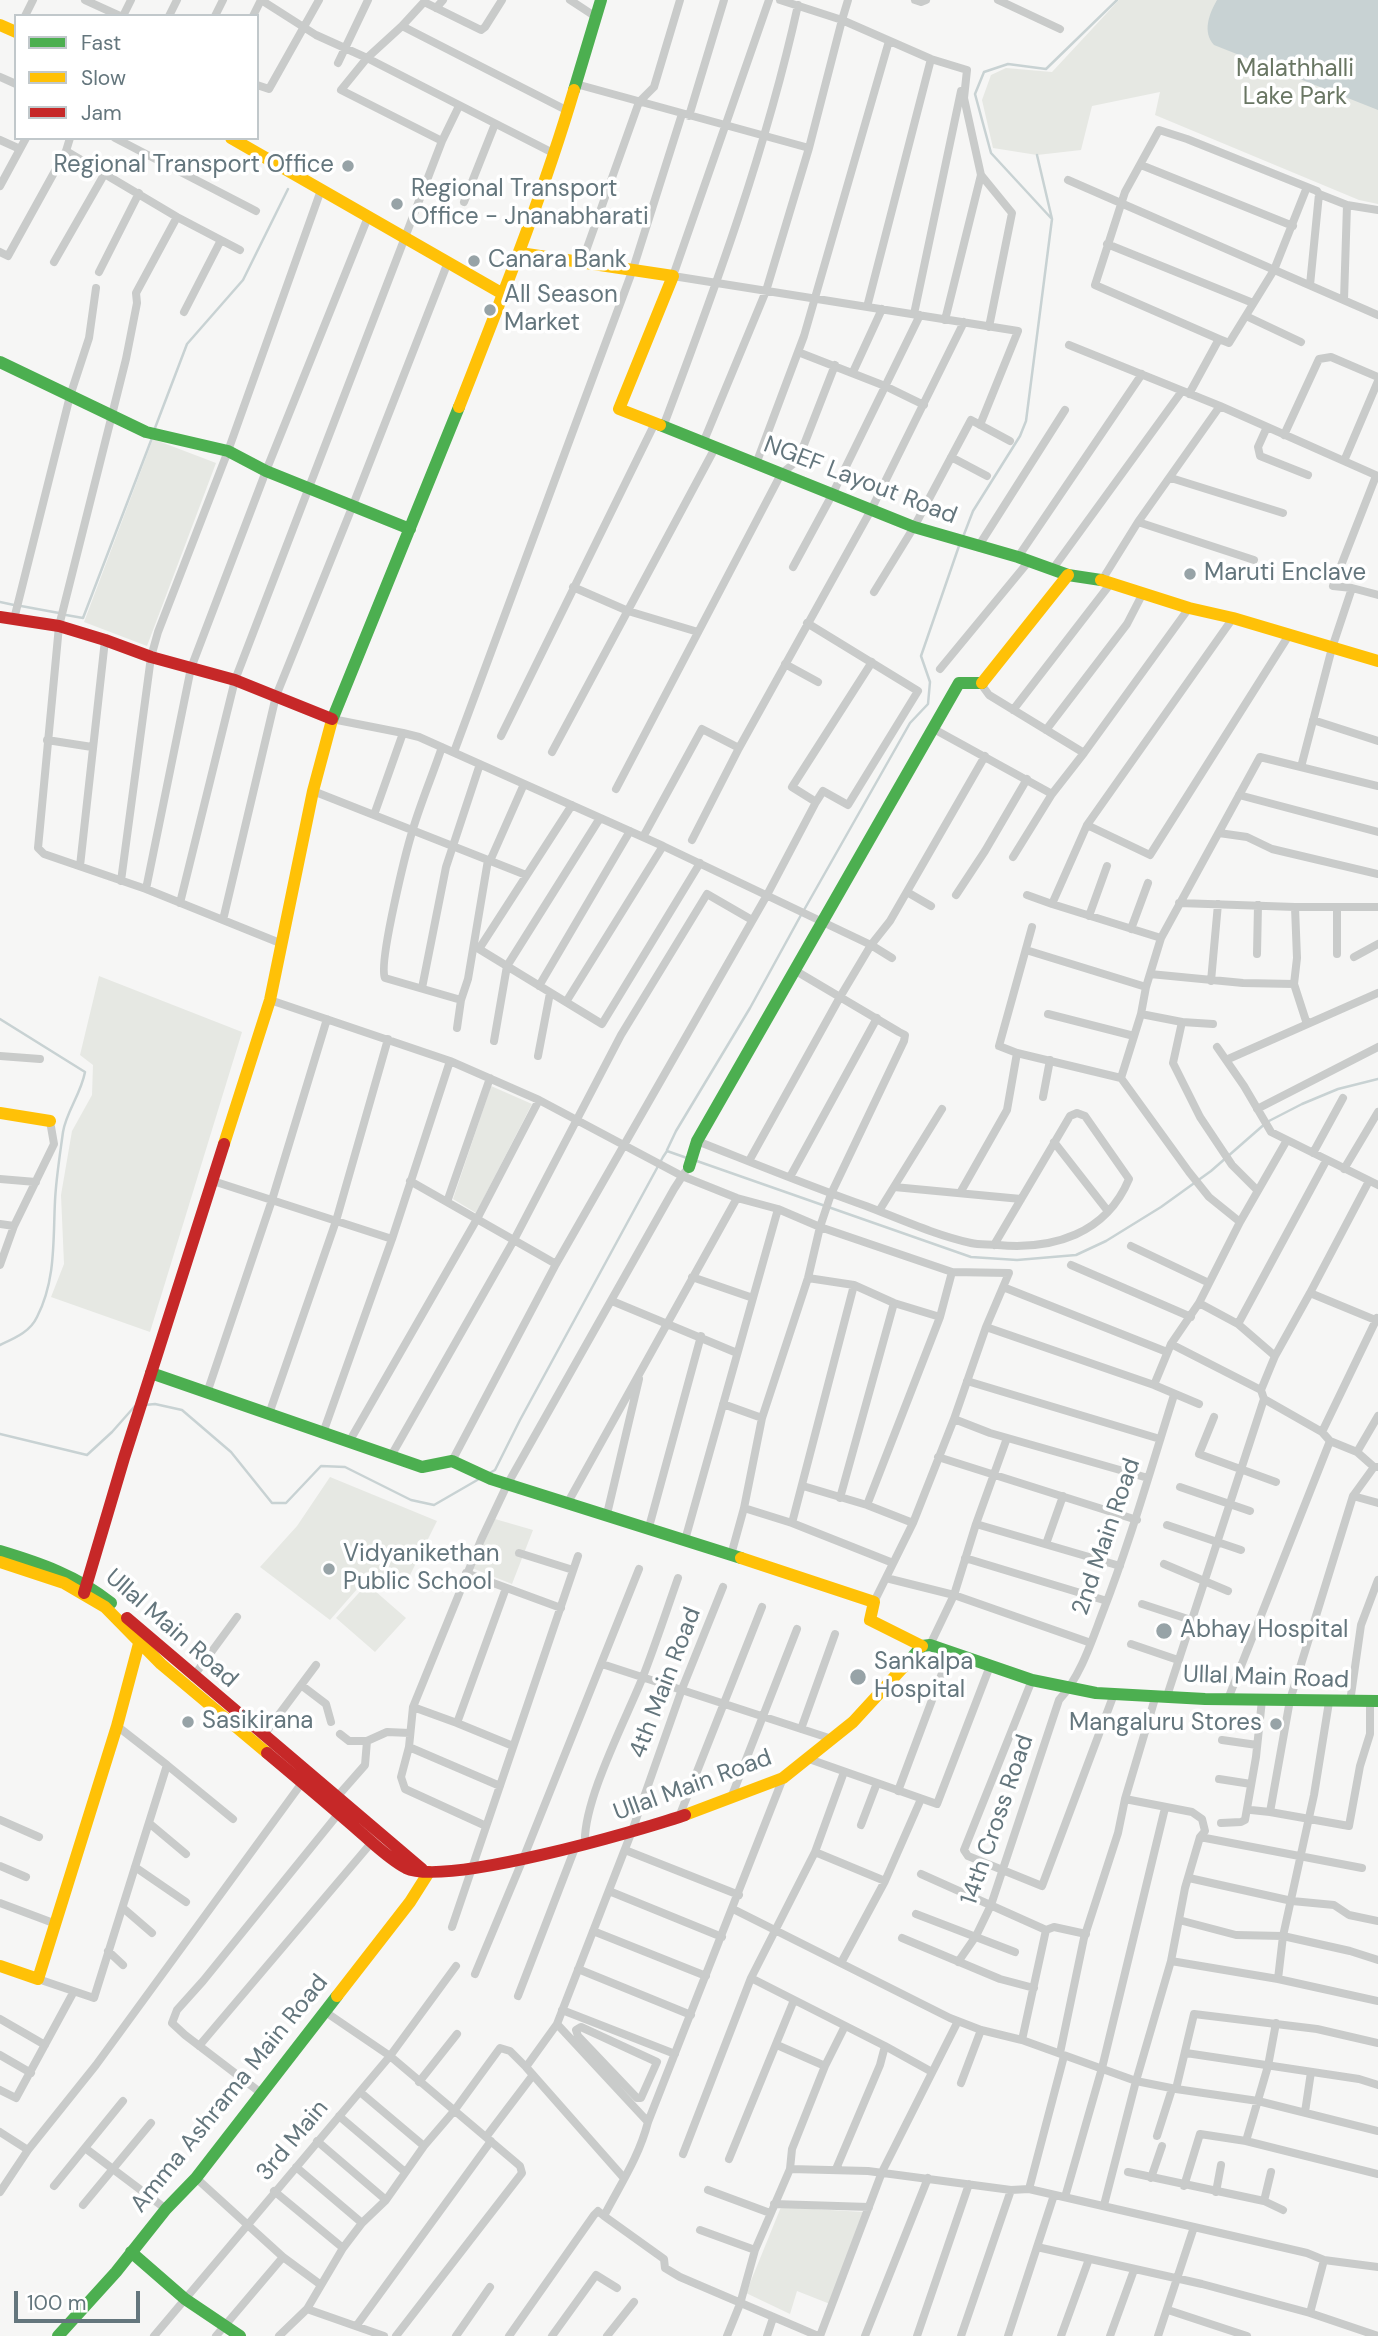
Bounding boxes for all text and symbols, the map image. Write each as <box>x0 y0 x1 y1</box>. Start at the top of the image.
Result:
legend <box>14 14 259 140</box>
text: Fast <box>81 29 121 57</box>
park label: Malathhalli Lake Park <box>1236 56 1354 112</box>
text: Slow <box>81 64 126 92</box>
text: Jam <box>81 99 122 127</box>
place label: Regional Transport Office <box>54 152 334 180</box>
marker: Regional Transport Office <box>340 158 356 174</box>
place label: Regional Transport Office - Jnanabharati <box>411 176 649 232</box>
marker: Regional Transport Office - Jnanabharati <box>389 196 405 212</box>
place label: Canara Bank <box>488 247 627 275</box>
marker: Canara Bank <box>466 253 482 269</box>
place label: All Season Market <box>504 282 618 338</box>
marker: All Season Market <box>482 302 498 318</box>
street label: NGEF Layout Road <box>759 431 961 531</box>
place label: Maruti Enclave <box>1204 560 1366 588</box>
marker: Maruti Enclave <box>1182 566 1198 582</box>
street label: 2nd Main Road <box>1067 1455 1147 1619</box>
place label: Vidyanikethan Public School <box>343 1541 500 1597</box>
marker: Vidyanikethan Public School <box>321 1561 337 1577</box>
street label: Ullal Main Road <box>99 1564 243 1694</box>
street label: 4th Main Road <box>624 1604 708 1762</box>
place label: Abhay Hospital <box>1180 1617 1348 1645</box>
marker: Abhay Hospital <box>1154 1621 1174 1641</box>
place label: Sankalpa Hospital <box>874 1649 973 1705</box>
street label: Ullal Main Road <box>1182 1661 1350 1695</box>
marker: Sankalpa Hospital <box>848 1667 868 1687</box>
place label: Sasikirana <box>202 1708 313 1736</box>
place label: Mangaluru Stores <box>1069 1710 1262 1738</box>
marker: Sasikirana <box>180 1714 196 1730</box>
marker: Mangaluru Stores <box>1268 1716 1284 1732</box>
street label: 14th Cross Road <box>955 1731 1041 1909</box>
street label: Ullal Main Road <box>610 1744 776 1828</box>
street label: Amma Ashrama Main Road <box>125 1969 335 2219</box>
street label: 3rd Main <box>251 2095 335 2187</box>
scale bar <box>18 2276 144 2320</box>
text: 100 m <box>27 2289 87 2317</box>

